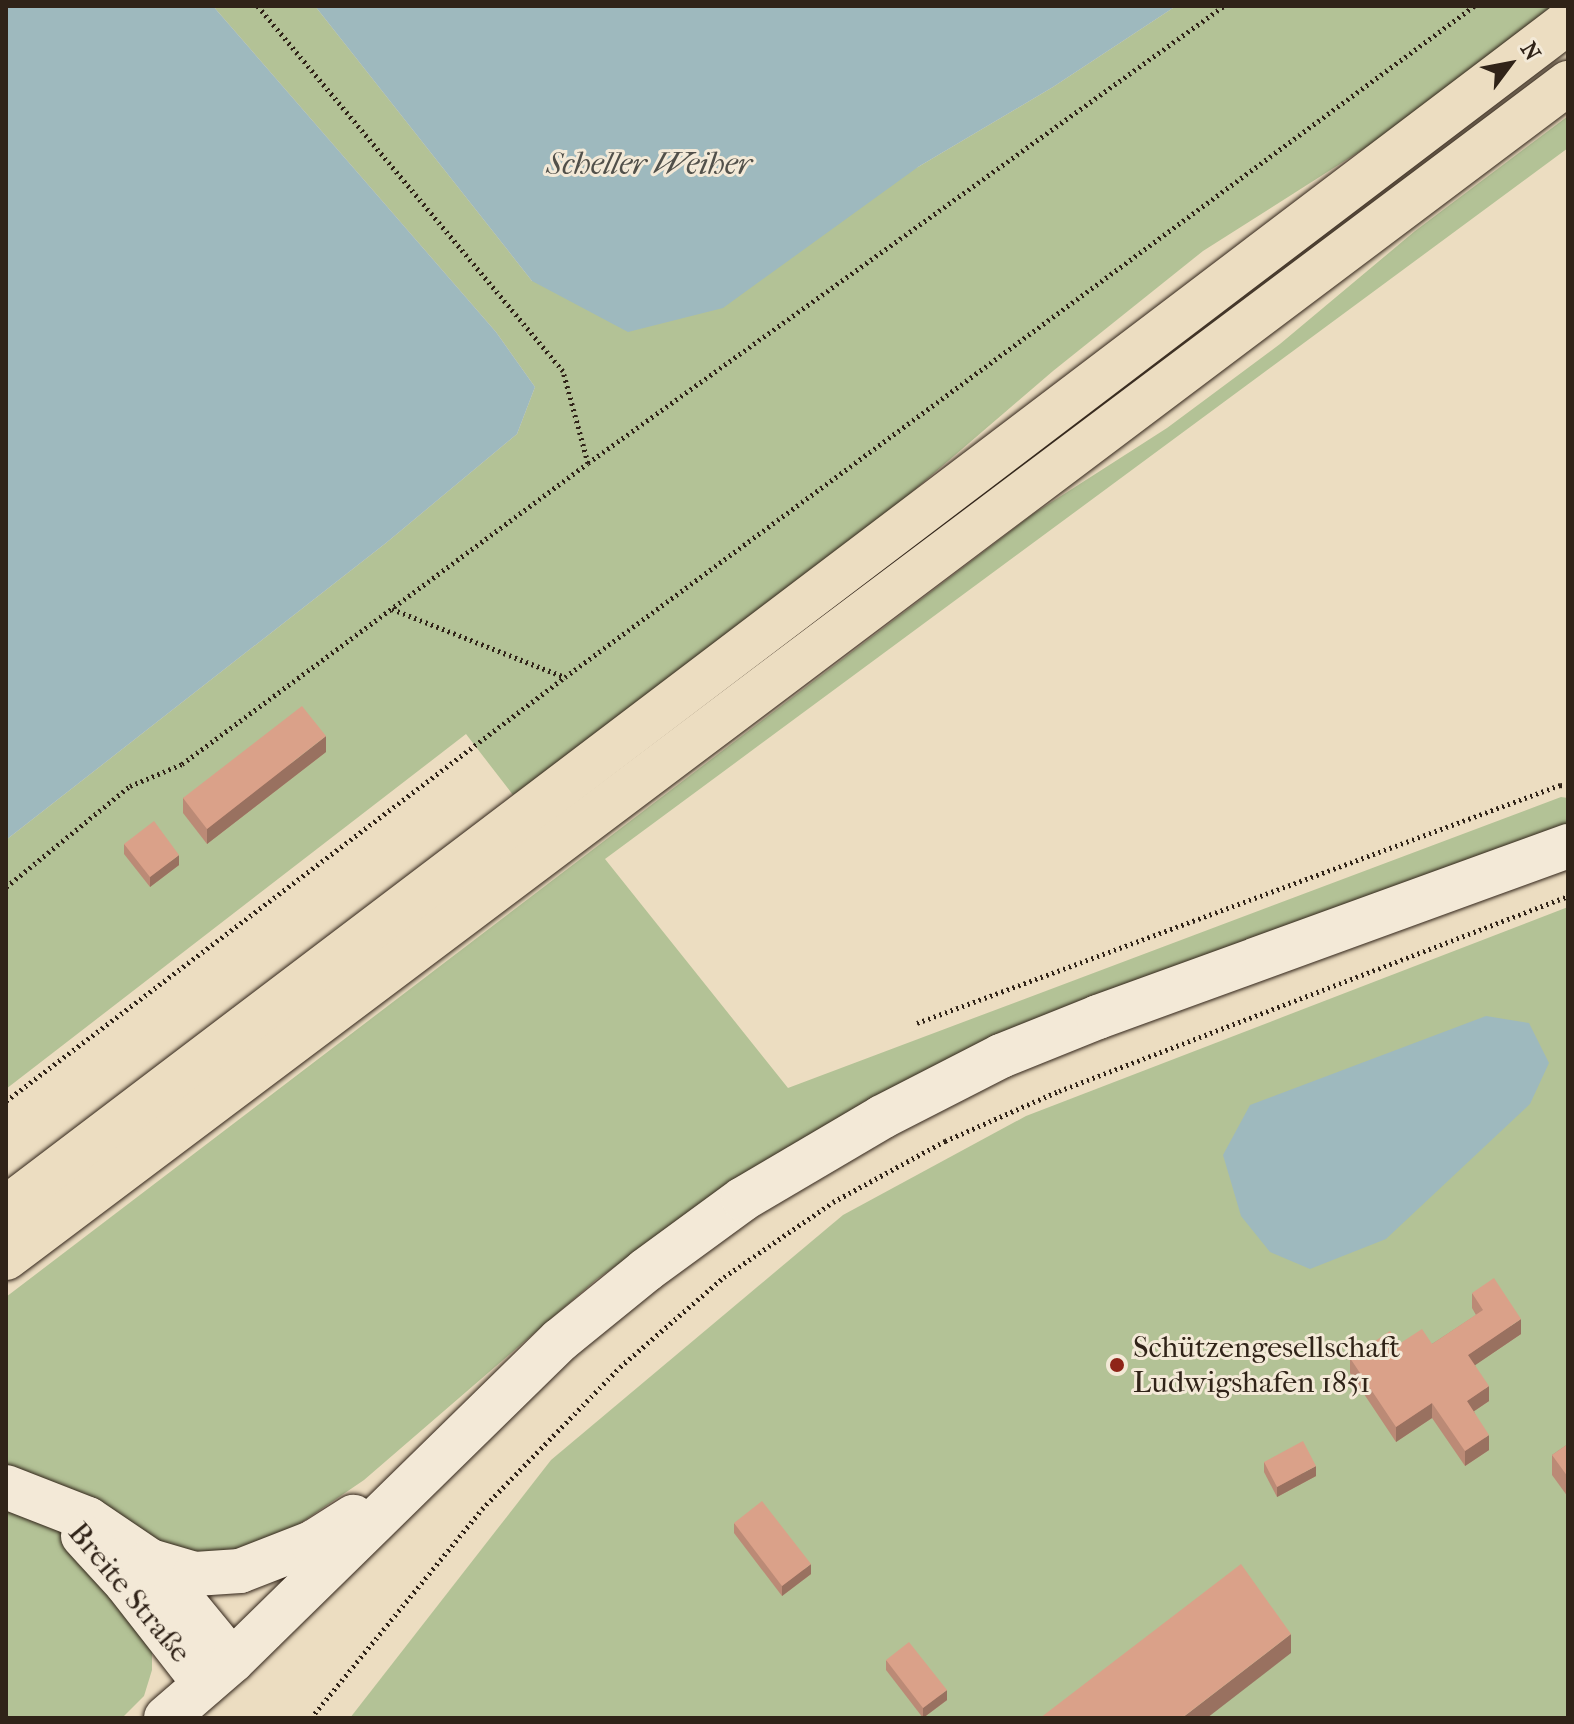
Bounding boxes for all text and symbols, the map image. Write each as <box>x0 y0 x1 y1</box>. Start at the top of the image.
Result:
north arrow <box>1470 24 1550 104</box>
text: N <box>1515 37 1546 65</box>
water label: Scheller Weiher <box>546 145 752 183</box>
place label: Schützengesellschaft Ludwigshafen 1851 <box>1133 1330 1400 1400</box>
marker: Schützengesellschaft Ludwigshafen 1851 <box>1108 1356 1126 1374</box>
street label: Breite Straße <box>60 1516 198 1670</box>

